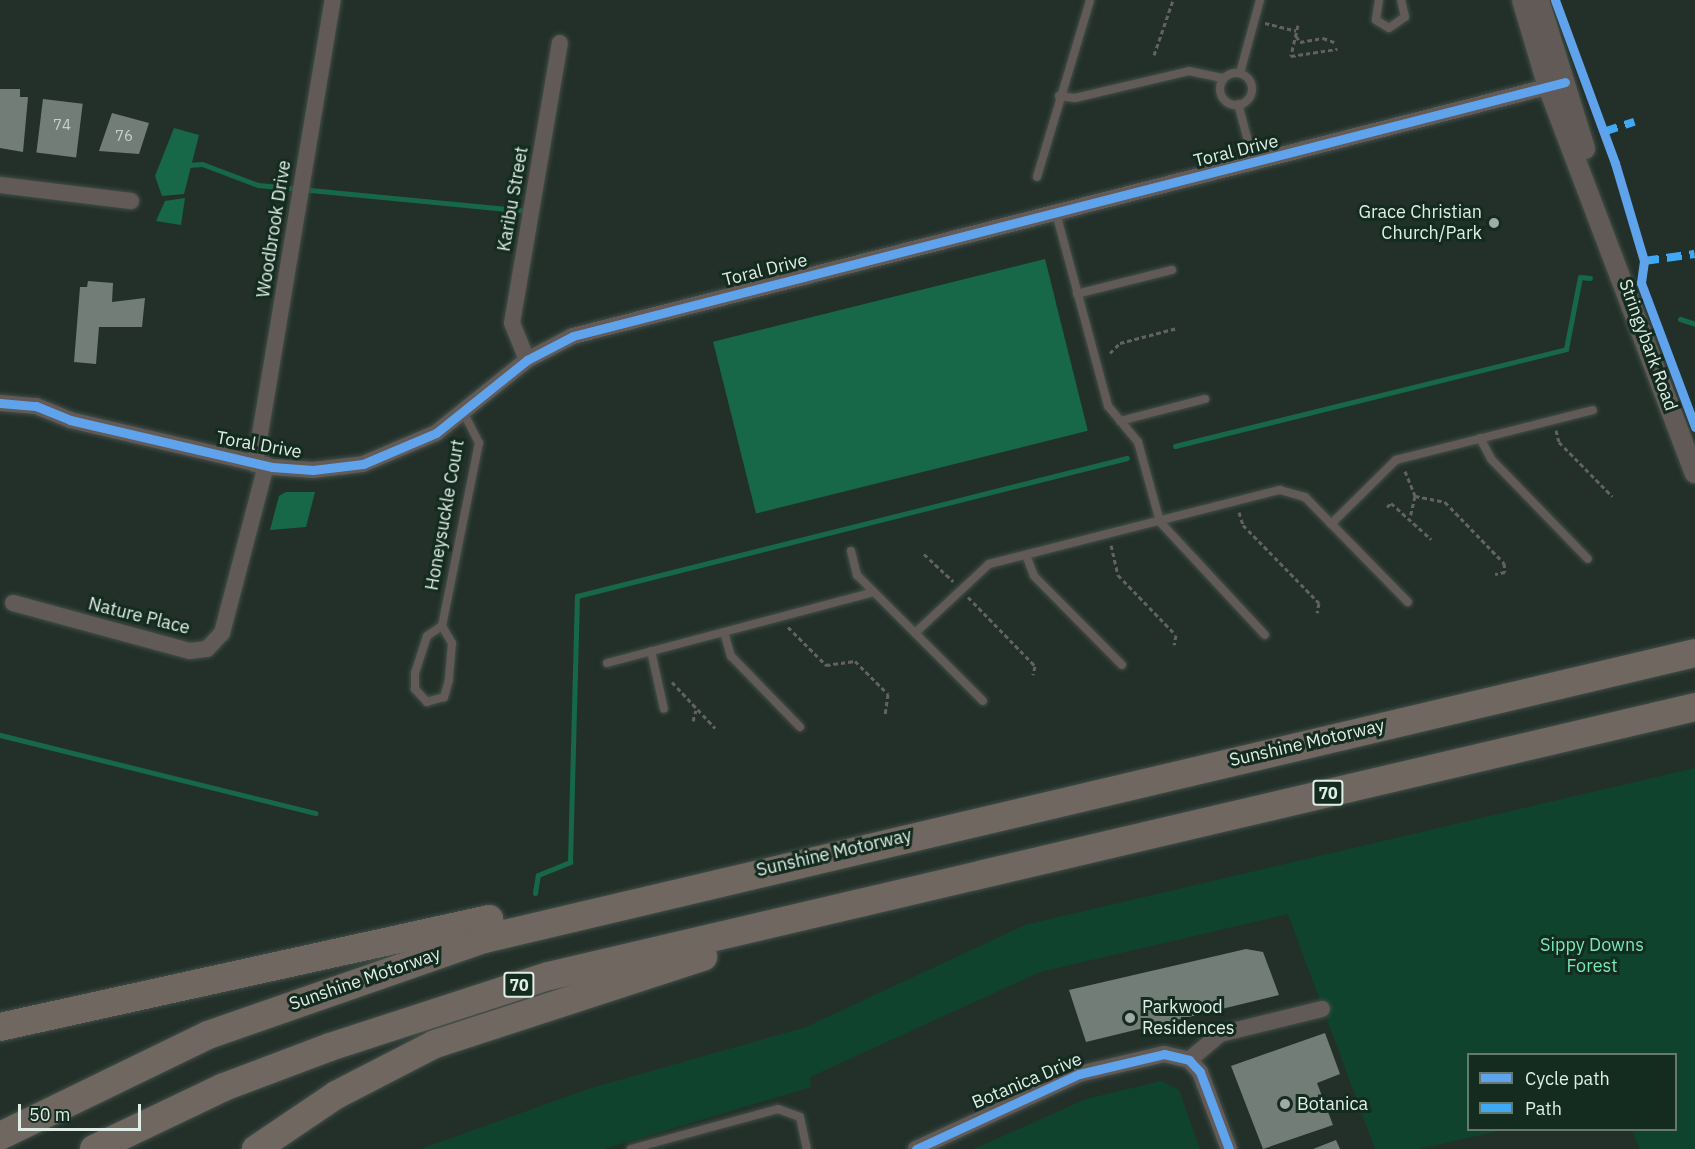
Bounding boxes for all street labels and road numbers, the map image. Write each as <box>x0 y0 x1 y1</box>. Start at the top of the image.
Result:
street label: Toral Drive <box>1192 130 1280 172</box>
street label: Karibu Street <box>493 145 533 253</box>
street label: Woodbrook Drive <box>252 159 296 299</box>
street label: Toral Drive <box>721 249 809 291</box>
street label: Stringybark Road <box>1614 276 1682 414</box>
street label: Toral Drive <box>215 427 303 463</box>
street label: Honeysuckle Court <box>421 438 469 592</box>
street label: Nature Place <box>86 593 192 639</box>
street label: Sunshine Motorway <box>1227 715 1387 771</box>
road number: 70 <box>1312 780 1344 806</box>
street label: Sunshine Motorway <box>754 825 914 881</box>
street label: Sunshine Motorway <box>286 943 444 1015</box>
road number: 70 <box>502 972 536 998</box>
street label: Botanica Drive <box>969 1048 1085 1114</box>

